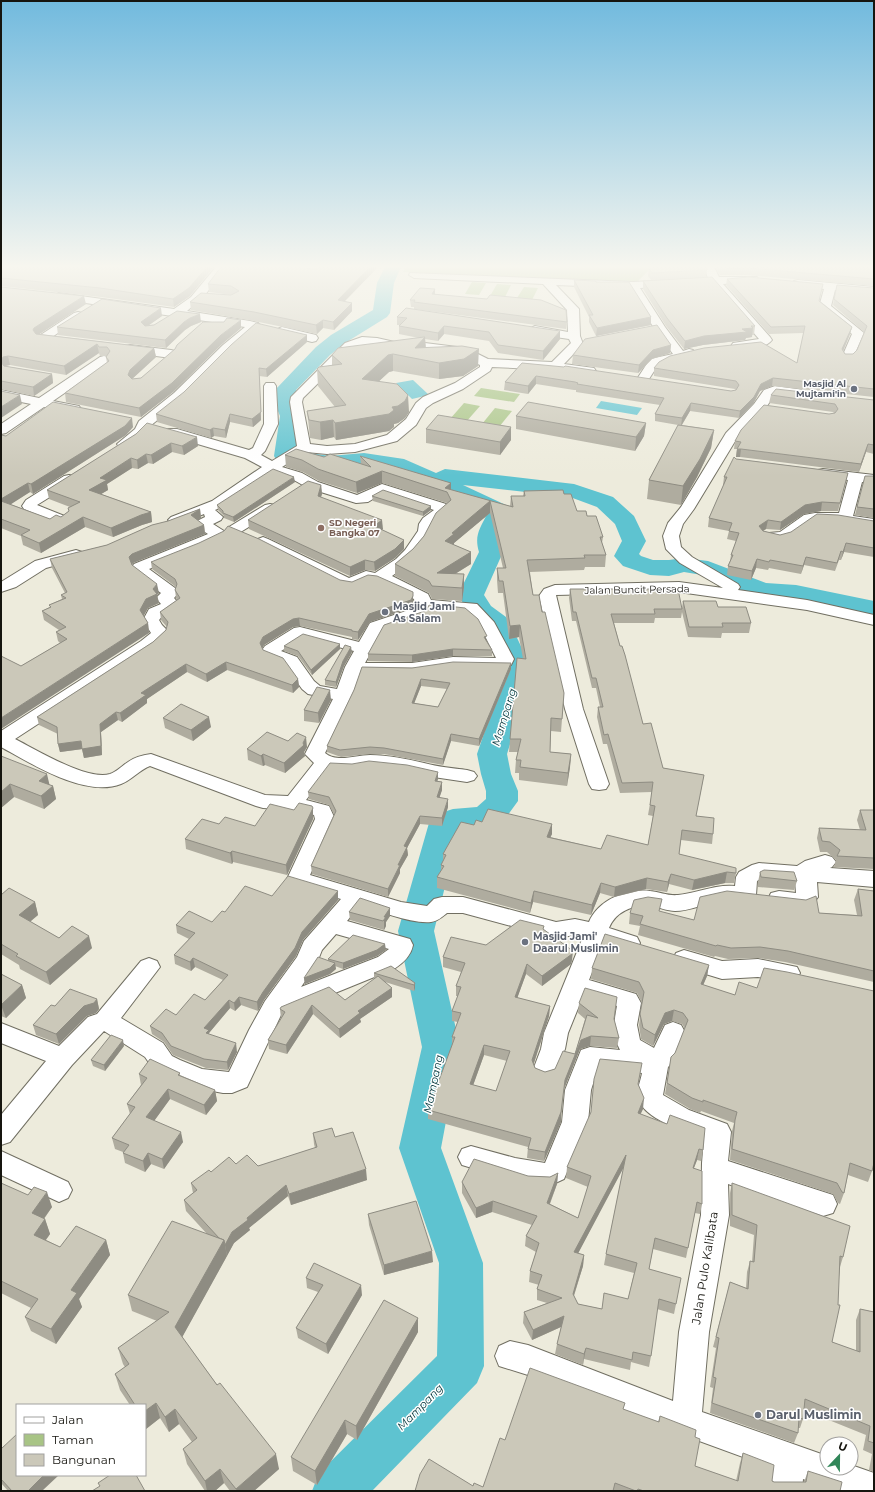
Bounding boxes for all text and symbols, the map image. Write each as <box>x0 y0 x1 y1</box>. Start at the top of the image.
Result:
place label: Masjid Al Mujtami'in <box>796 378 846 399</box>
marker: Masjid Al Mujtami'in <box>849 384 859 394</box>
place label: SD Negeri Bangka 07 <box>329 517 380 538</box>
marker: SD Negeri Bangka 07 <box>316 523 326 533</box>
street label: Jalan Buncit Persada <box>583 582 690 597</box>
place label: Masjid Jami As Salam <box>392 600 455 625</box>
marker: Masjid Jami As Salam <box>380 607 390 617</box>
water label: Mampang <box>489 686 520 748</box>
place label: Masjid Jami' Daarul Muslimin <box>533 930 619 955</box>
marker: Masjid Jami' Daarul Muslimin <box>520 937 530 947</box>
water label: Mampang <box>420 1053 446 1115</box>
street label: Jalan Pulo Kalibata <box>688 1210 721 1326</box>
water label: Mampang <box>394 1381 446 1433</box>
legend <box>16 1404 146 1476</box>
place label: Darul Muslimin <box>766 1407 862 1422</box>
marker: Darul Muslimin <box>753 1410 763 1420</box>
text: Jalan <box>51 1412 84 1427</box>
text: Taman <box>52 1432 94 1447</box>
north arrow <box>819 1436 859 1476</box>
text: U <box>836 1439 849 1455</box>
text: Bangunan <box>52 1452 116 1467</box>

